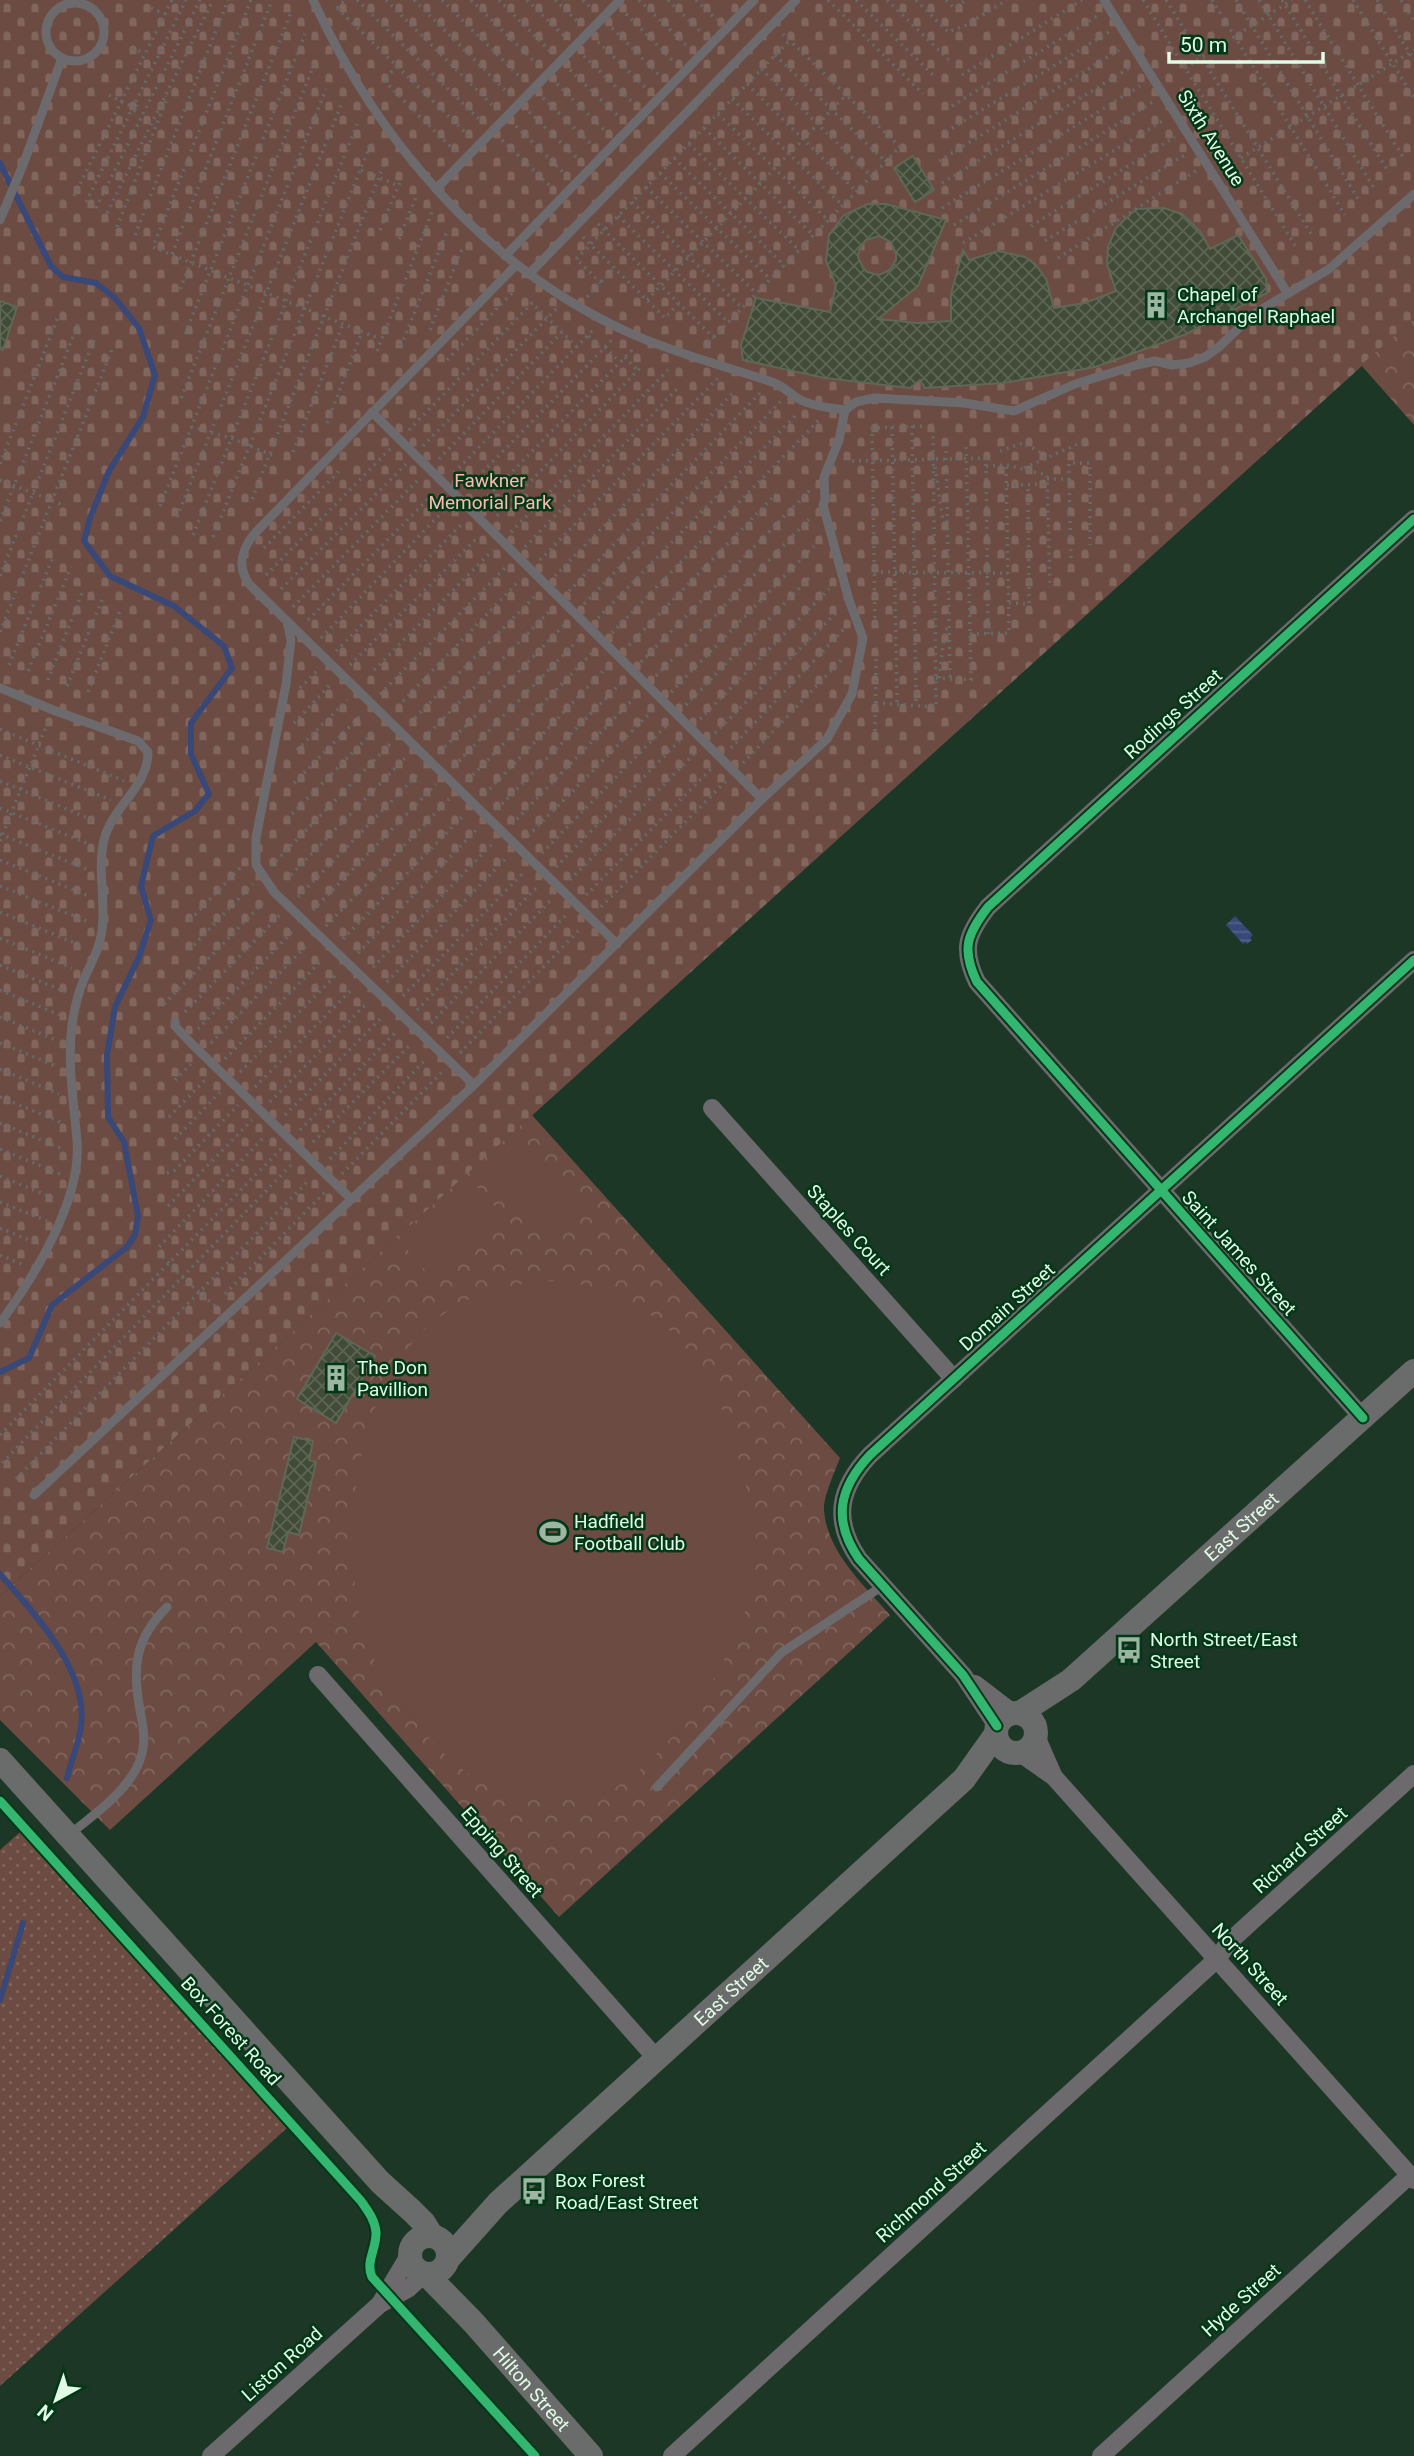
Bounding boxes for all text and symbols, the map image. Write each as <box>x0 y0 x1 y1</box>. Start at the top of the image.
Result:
scale bar <box>1169 21 1323 65</box>
text: 50 m <box>1180 33 1227 57</box>
street label: Sixth Avenue <box>1172 86 1250 190</box>
place label: Chapel of Archangel Raphael <box>1177 283 1335 328</box>
building icon: Chapel of Archangel Raphael <box>1141 290 1171 320</box>
park label: Fawkner Memorial Park <box>428 469 552 514</box>
street label: Rodings Street <box>1119 664 1227 764</box>
street label: Staples Court <box>802 1180 896 1280</box>
street label: Saint James Street <box>1177 1186 1301 1320</box>
street label: Domain Street <box>955 1258 1059 1356</box>
place label: The Don Pavillion <box>357 1356 428 1401</box>
building icon: The Don Pavillion <box>321 1363 351 1393</box>
street label: East Street <box>1199 1487 1283 1566</box>
place label: Hadfield Football Club <box>574 1510 685 1555</box>
sports icon: Hadfield Football Club <box>538 1517 568 1547</box>
place label: North Street/East Street <box>1150 1628 1298 1673</box>
bus stop icon: North Street/East Street <box>1114 1635 1144 1665</box>
street label: Epping Street <box>456 1802 548 1902</box>
street label: Richard Street <box>1248 1802 1352 1898</box>
street label: North Street <box>1207 1918 1293 2010</box>
street label: East Street <box>689 1952 773 2031</box>
street label: Box Forest Road <box>176 1972 286 2090</box>
street label: Richmond Street <box>871 2137 991 2247</box>
place label: Box Forest Road/East Street <box>555 2169 698 2214</box>
bus stop icon: Box Forest Road/East Street <box>519 2176 549 2206</box>
street label: Hyde Street <box>1197 2259 1285 2341</box>
street label: Liston Road <box>237 2322 327 2406</box>
street label: Hilton Street <box>488 2342 575 2436</box>
north arrow <box>21 2365 91 2435</box>
text: N <box>33 2400 58 2426</box>

